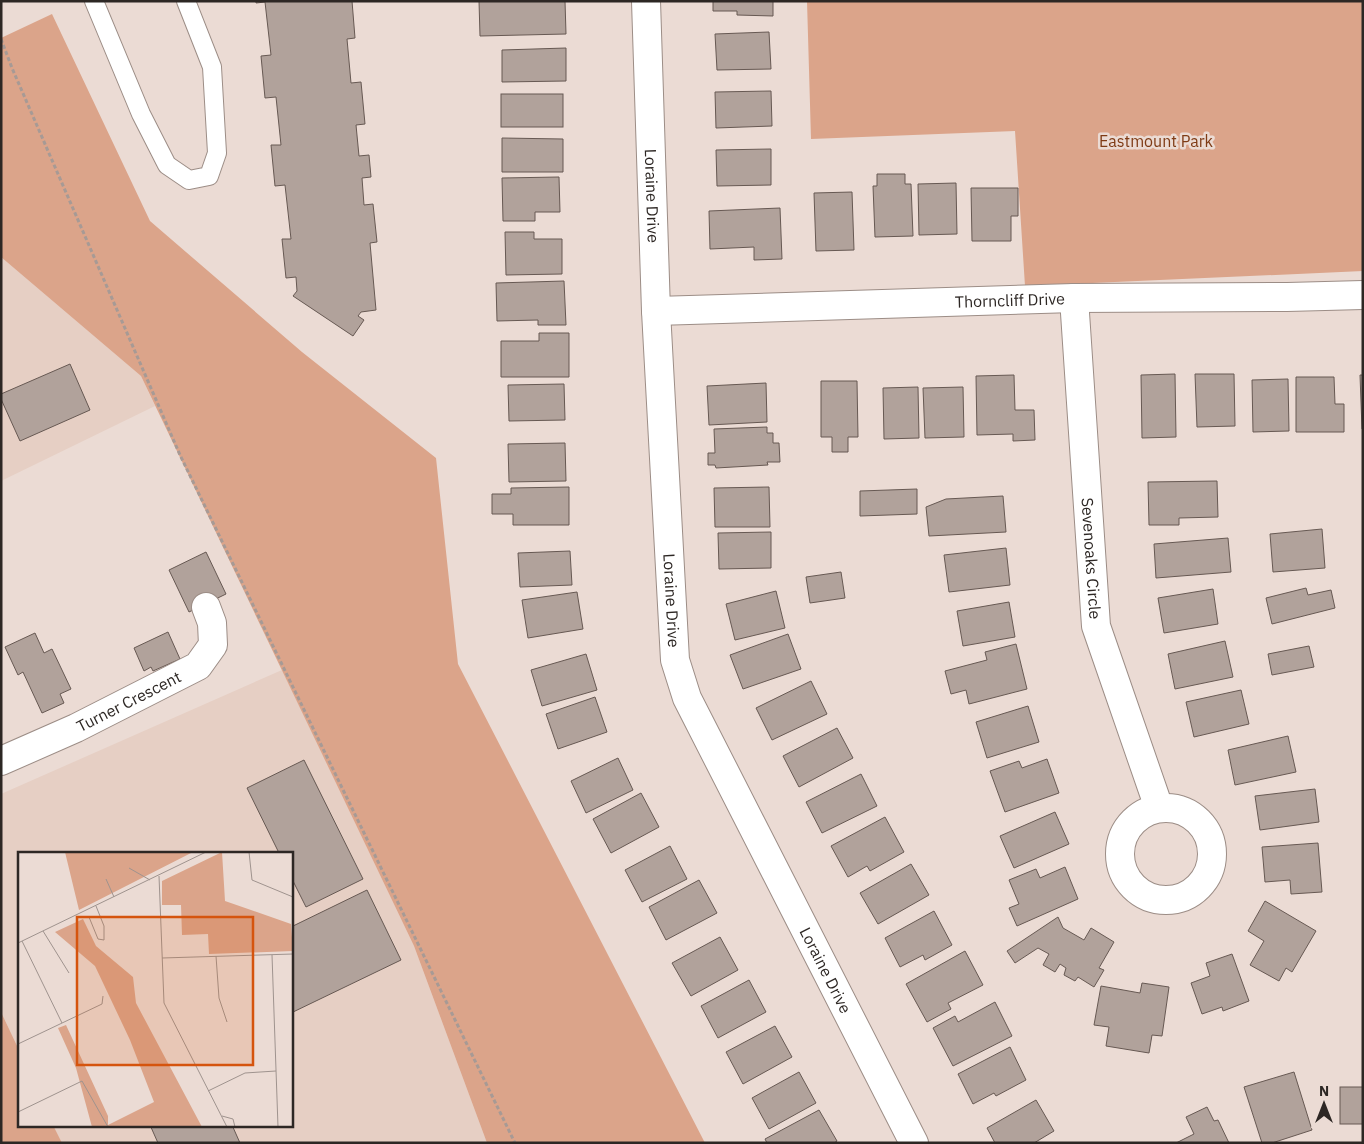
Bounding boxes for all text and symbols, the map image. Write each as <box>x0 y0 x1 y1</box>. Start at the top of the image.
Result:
park label: Eastmount Park <box>1099 131 1214 151</box>
street label: Loraine Drive <box>641 149 664 243</box>
street label: Thorncliff Drive <box>955 288 1065 312</box>
street label: Sevenoaks Circle <box>1077 497 1106 620</box>
street label: Loraine Drive <box>659 553 684 648</box>
street label: Turner Crescent <box>73 666 184 736</box>
inset map <box>18 852 292 1126</box>
street label: Loraine Drive <box>796 924 856 1017</box>
north arrow <box>1299 1079 1349 1129</box>
text: N <box>1319 1082 1329 1100</box>

